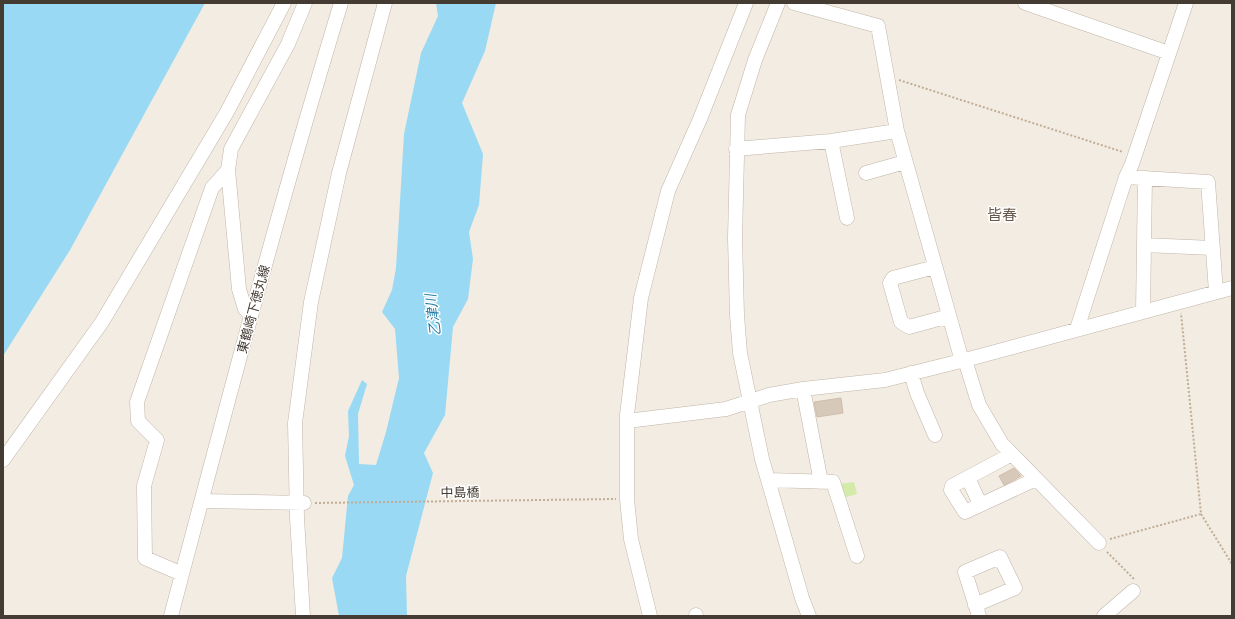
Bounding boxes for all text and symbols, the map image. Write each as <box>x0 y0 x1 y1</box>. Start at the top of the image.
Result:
district label: 皆春 <box>987 205 1017 224</box>
street label: 東鶴崎下徳丸線 <box>233 263 273 355</box>
water label: 乙津川 <box>421 291 444 337</box>
street label: 中島橋 <box>440 484 480 501</box>

